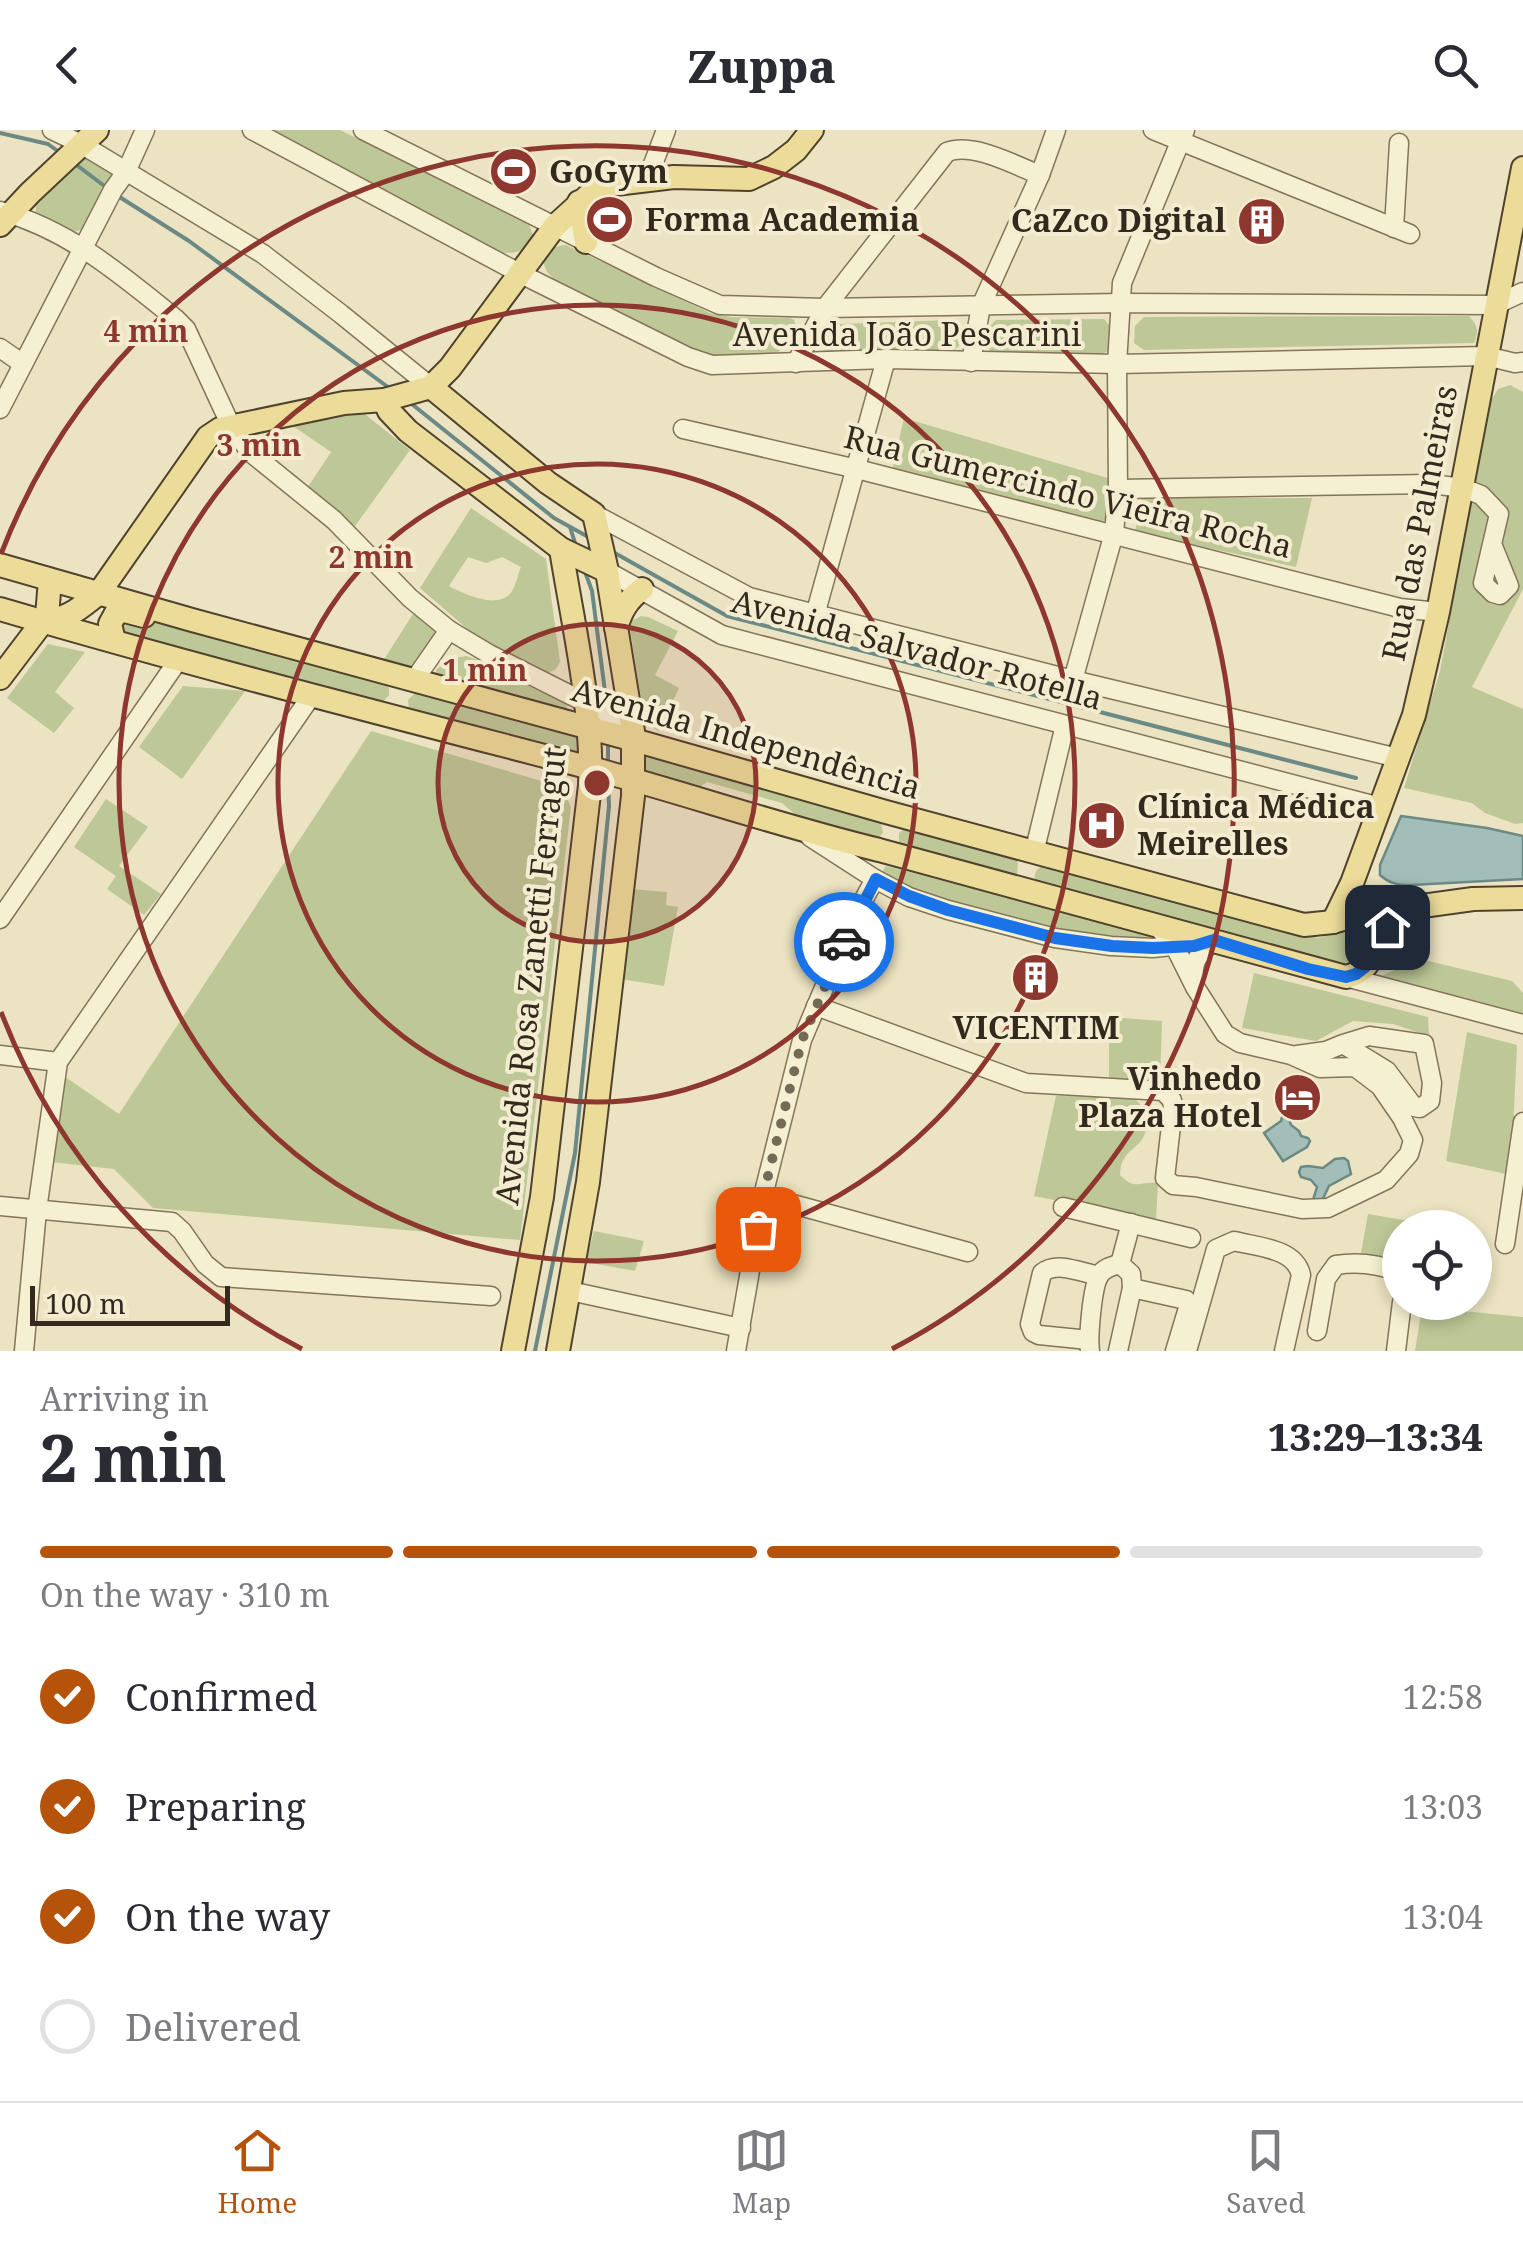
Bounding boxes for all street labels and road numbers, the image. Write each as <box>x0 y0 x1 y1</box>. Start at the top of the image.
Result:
street label: Avenida João Pescarini <box>733 312 1081 355</box>
street label: Rua das Palmeiras <box>1371 381 1466 664</box>
street label: Rua Gumercindo Vieira Rocha <box>840 414 1297 567</box>
street label: Avenida Salvador Rotella <box>727 578 1108 719</box>
street label: Avenida Independência <box>567 667 926 808</box>
street label: Avenida Rosa Zanetti Ferragut <box>484 745 575 1207</box>

